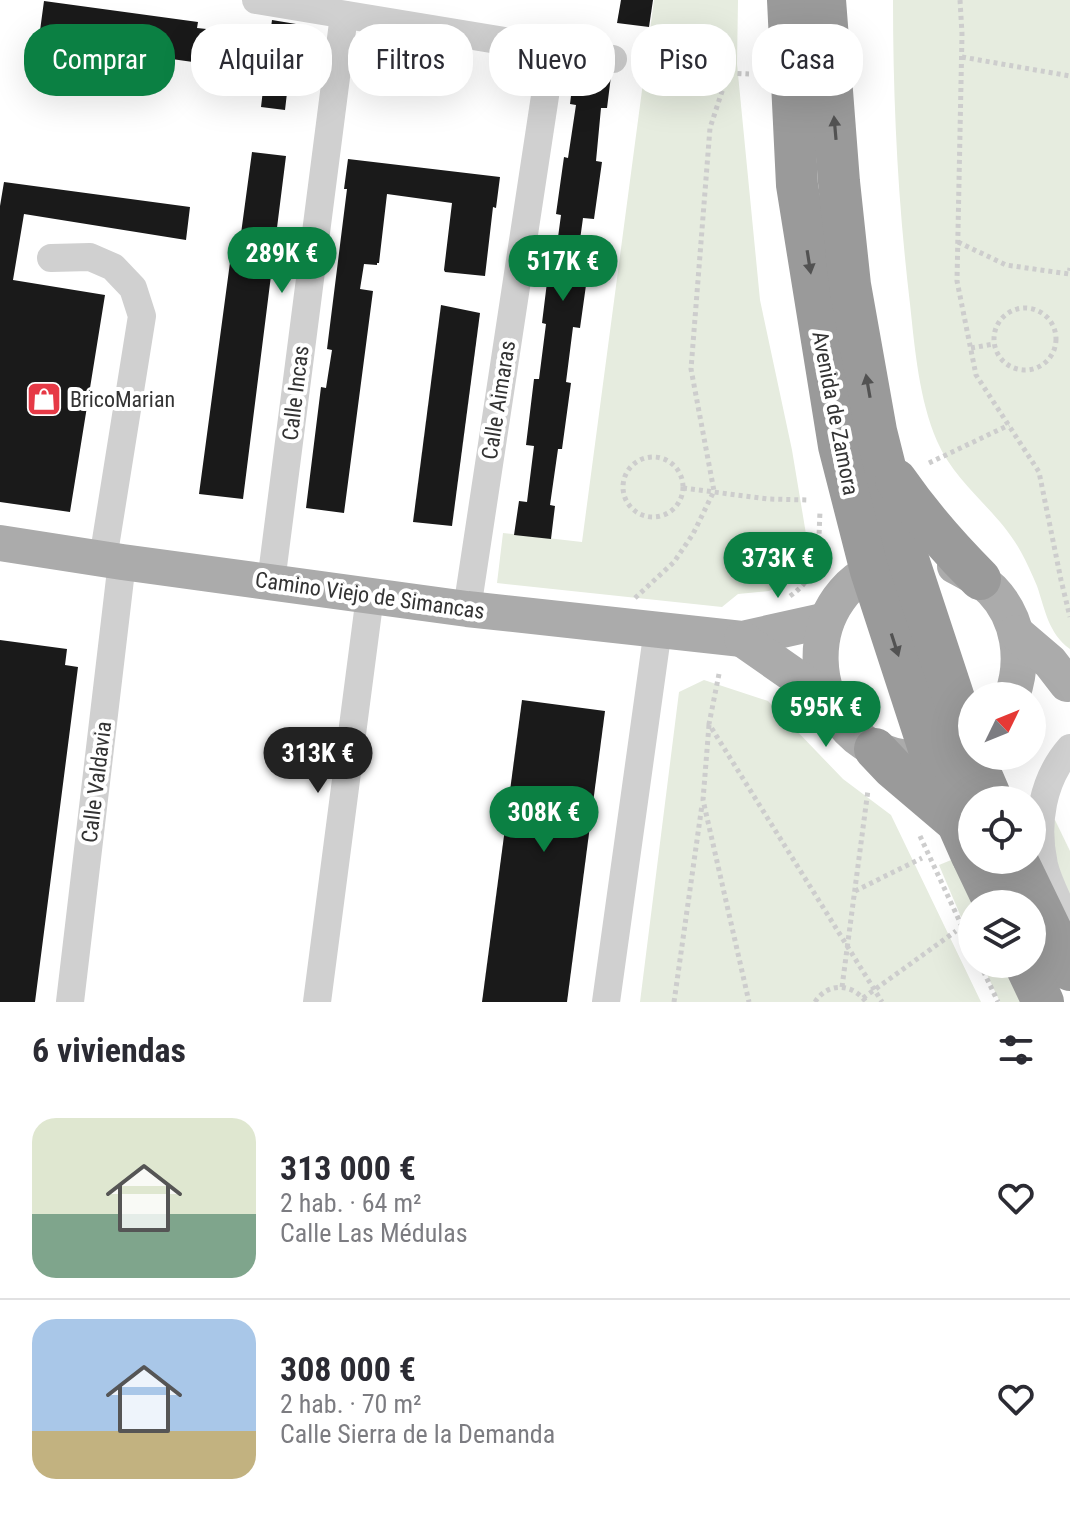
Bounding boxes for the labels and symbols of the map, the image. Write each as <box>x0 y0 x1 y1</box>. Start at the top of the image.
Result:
one-way arrow <box>828 115 841 140</box>
pin: 289K € <box>217 227 347 295</box>
pin: 517K € <box>498 235 628 303</box>
one-way arrow <box>804 250 816 275</box>
street label: Avenida de Zamora <box>807 329 864 497</box>
street label: Calle Aimaras <box>477 339 520 461</box>
street label: Calle Incas <box>277 344 314 442</box>
one-way arrow <box>861 373 874 398</box>
shop icon: BricoMarian <box>25 380 63 418</box>
place label: BricoMarian <box>70 387 175 412</box>
pin: 373K € <box>713 532 843 600</box>
street label: Camino Viejo de Simancas <box>254 567 486 624</box>
one-way arrow <box>890 633 902 657</box>
pin: 595K € <box>761 681 891 749</box>
north arrow <box>958 682 1046 770</box>
street label: Calle Valdavia <box>77 720 116 844</box>
pin: 313K € <box>253 727 383 795</box>
pin: 308K € <box>479 786 609 854</box>

